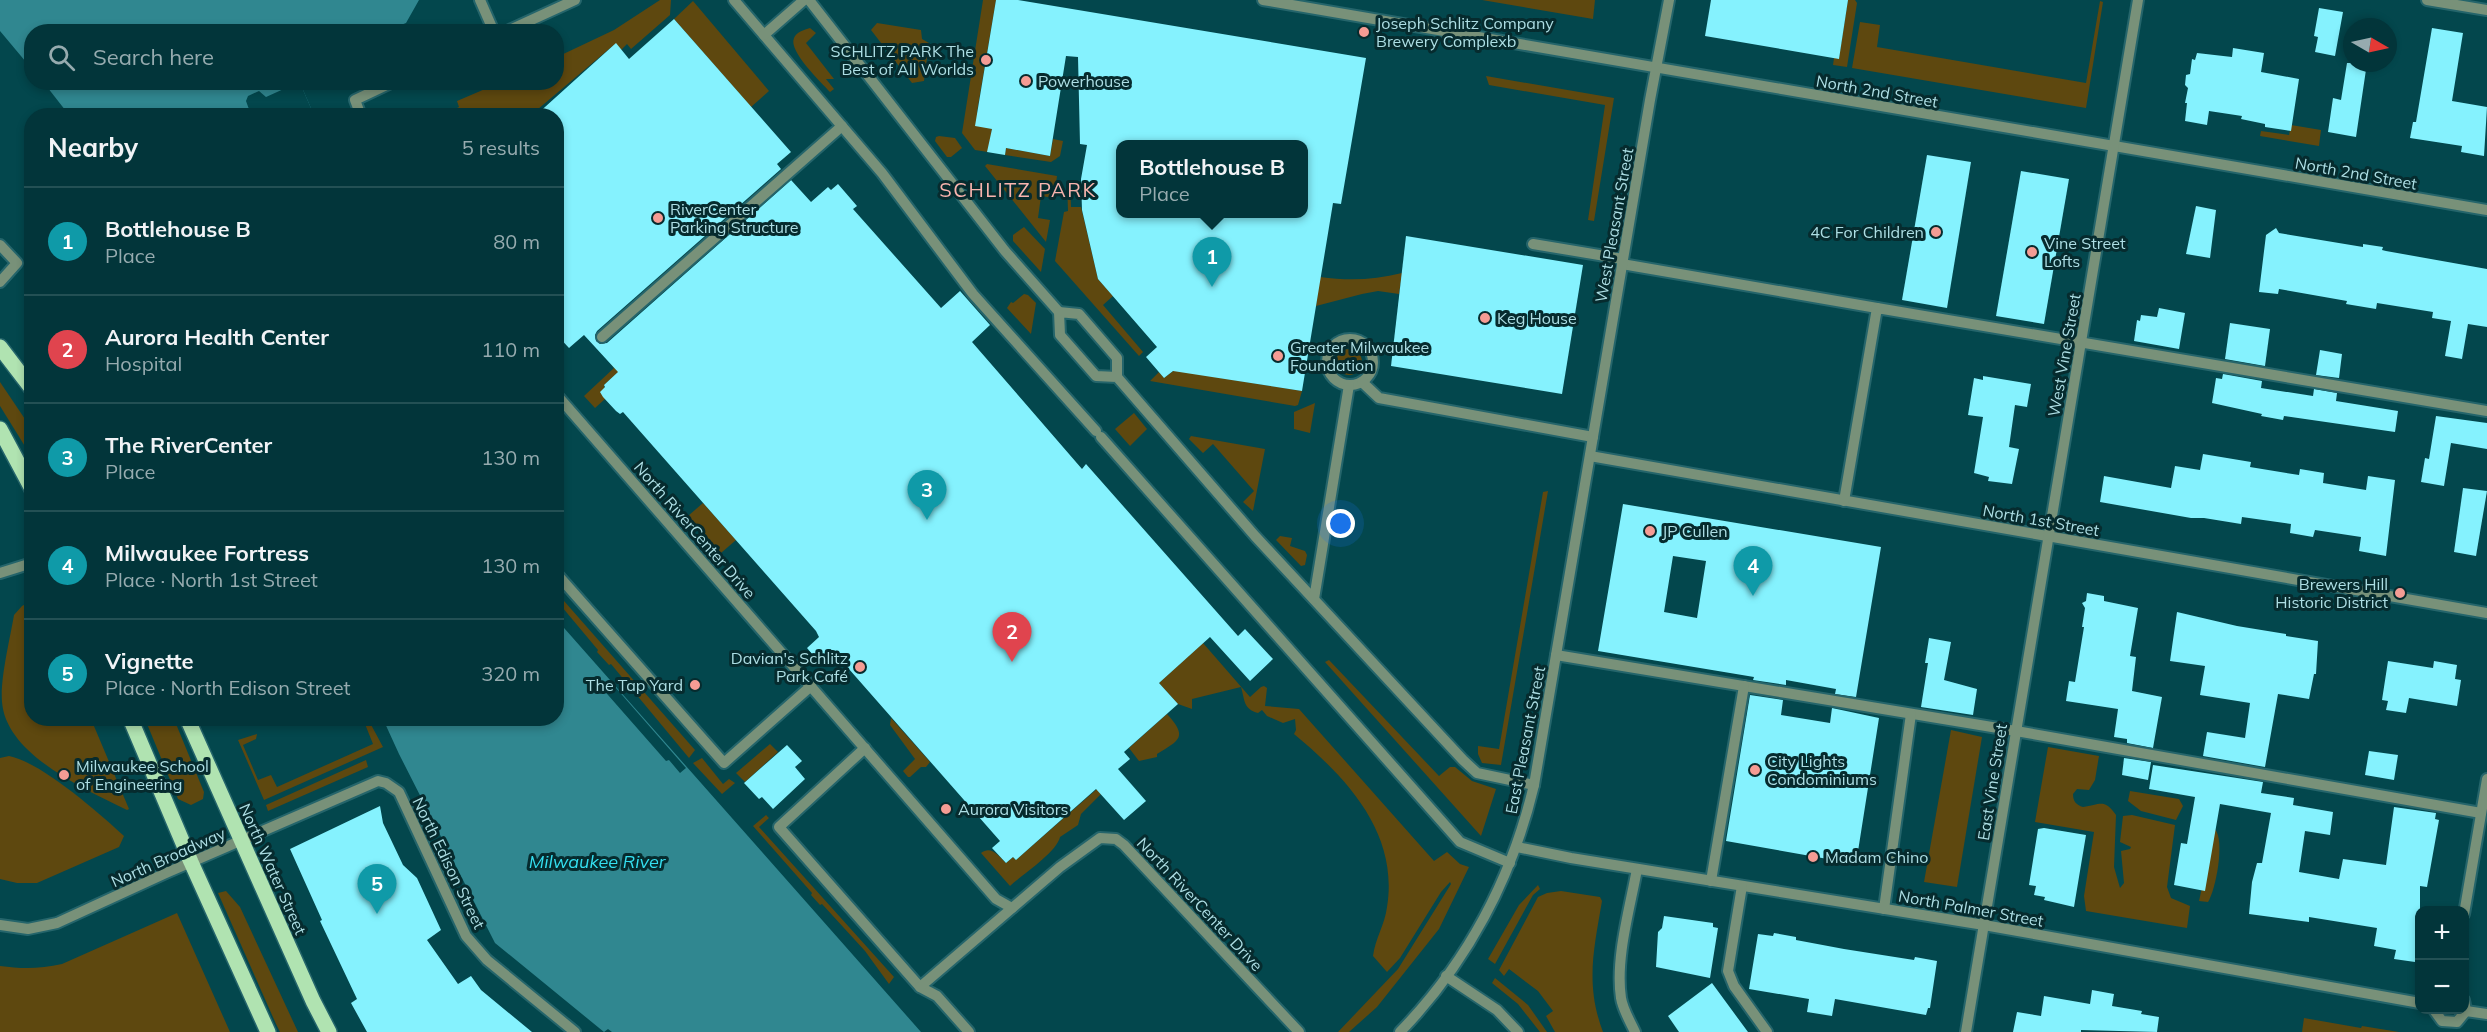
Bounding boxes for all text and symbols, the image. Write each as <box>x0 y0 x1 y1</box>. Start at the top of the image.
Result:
place label: Joseph Schlitz Company Brewery Complexb <box>1376 13 1554 51</box>
north arrow <box>2343 18 2397 72</box>
search box <box>24 24 564 90</box>
marker: Joseph Schlitz Company Brewery Complexb <box>1357 25 1371 39</box>
icon: search <box>45 41 78 74</box>
place label: SCHLITZ PARK The Best of All Worlds <box>830 41 974 79</box>
text: Search here <box>93 43 214 71</box>
marker: SCHLITZ PARK The Best of All Worlds <box>979 53 993 67</box>
street label: North 2nd Street <box>1814 70 1940 112</box>
place label: Powerhouse <box>1038 71 1130 91</box>
marker: Powerhouse <box>1019 74 1033 88</box>
text: Nearby <box>48 131 138 164</box>
text: 5 results <box>462 135 540 160</box>
popup <box>1116 140 1308 218</box>
street label: West Pleasant Street <box>1591 146 1638 304</box>
street label: North 2nd Street <box>2293 152 2419 194</box>
text: Bottlehouse B <box>1139 153 1285 181</box>
district label: SCHLITZ PARK <box>939 177 1097 202</box>
text: Place <box>1139 181 1190 206</box>
place label: RiverCenter Parking Structure <box>670 199 798 237</box>
marker: RiverCenter Parking Structure <box>651 211 665 225</box>
text: Bottlehouse B <box>105 215 251 243</box>
place label: 4C For Children <box>1810 222 1924 242</box>
marker: 4C For Children <box>1929 225 1943 239</box>
text: 1 <box>62 229 74 254</box>
text: 80 m <box>493 229 540 254</box>
place label: Vine Street Lofts <box>2044 233 2126 271</box>
pin: 1 <box>1192 238 1232 287</box>
text: Place <box>105 243 155 268</box>
marker: Vine Street Lofts <box>2025 245 2039 259</box>
street label: West Vine Street <box>2043 291 2085 418</box>
place label: Keg House <box>1497 308 1577 328</box>
marker: Keg House <box>1478 311 1492 325</box>
text: Aurora Health Center <box>105 323 329 351</box>
text: 2 <box>62 337 74 362</box>
text: 110 m <box>481 337 540 362</box>
place label: Greater Milwaukee Foundation <box>1290 337 1429 375</box>
marker: Greater Milwaukee Foundation <box>1271 349 1285 363</box>
text: Hospital <box>105 351 182 376</box>
text: The RiverCenter <box>105 431 272 459</box>
text: 3 <box>62 445 74 470</box>
text: 130 m <box>481 445 540 470</box>
street label: North RiverCenter Drive <box>630 457 760 603</box>
text: Place <box>105 459 155 484</box>
pin: 3 <box>908 470 946 520</box>
street label: North 1st Street <box>1981 500 2101 540</box>
your location <box>1326 509 1355 538</box>
place label: JP Cullen <box>1662 521 1728 541</box>
marker: JP Cullen <box>1643 524 1657 538</box>
text: Milwaukee Fortress <box>105 539 309 567</box>
pin: 4 <box>1734 546 1772 596</box>
text: 4 <box>62 553 74 578</box>
text: 130 m <box>481 553 540 578</box>
text: Place · North 1st Street <box>105 567 318 592</box>
place label: Brewers Hill Historic District <box>2275 574 2388 612</box>
marker: Brewers Hill Historic District <box>2393 586 2407 600</box>
pin: 2 <box>992 612 1032 662</box>
text: Vignette <box>105 647 194 675</box>
place label: Davian's Schlitz Park Café <box>731 648 848 686</box>
marker: Davian's Schlitz Park Café <box>853 660 867 674</box>
text: 5 <box>62 661 74 686</box>
text: 320 m <box>481 661 540 686</box>
street label: East Pleasant Street <box>1501 664 1549 816</box>
text: Place · North Edison Street <box>105 675 351 700</box>
place label: The Tap Yard <box>586 675 683 695</box>
marker: The Tap Yard <box>688 678 702 692</box>
street label: East Vine Street <box>1973 722 2011 842</box>
place label: City Lights Condominiums <box>1767 751 1877 789</box>
place label: Milwaukee School of Engineering <box>76 756 209 794</box>
marker: City Lights Condominiums <box>1748 763 1762 777</box>
marker: Milwaukee School of Engineering <box>57 768 71 782</box>
street label: North Edison Street <box>408 794 490 932</box>
place label: Aurora Visitors <box>958 799 1068 819</box>
street label: North Water Street <box>235 800 311 938</box>
marker: Aurora Visitors <box>939 802 953 816</box>
street label: North Broadway <box>108 823 229 891</box>
street label: North RiverCenter Drive <box>1133 833 1267 975</box>
place label: Madam Chino <box>1825 847 1928 867</box>
water label: Milwaukee River <box>529 850 667 873</box>
marker: Madam Chino <box>1806 850 1820 864</box>
pin: 5 <box>358 864 397 914</box>
street label: North Palmer Street <box>1897 885 2045 931</box>
map controls <box>2415 906 2469 1014</box>
button: + <box>2415 906 2469 960</box>
button: − <box>2415 960 2469 1014</box>

